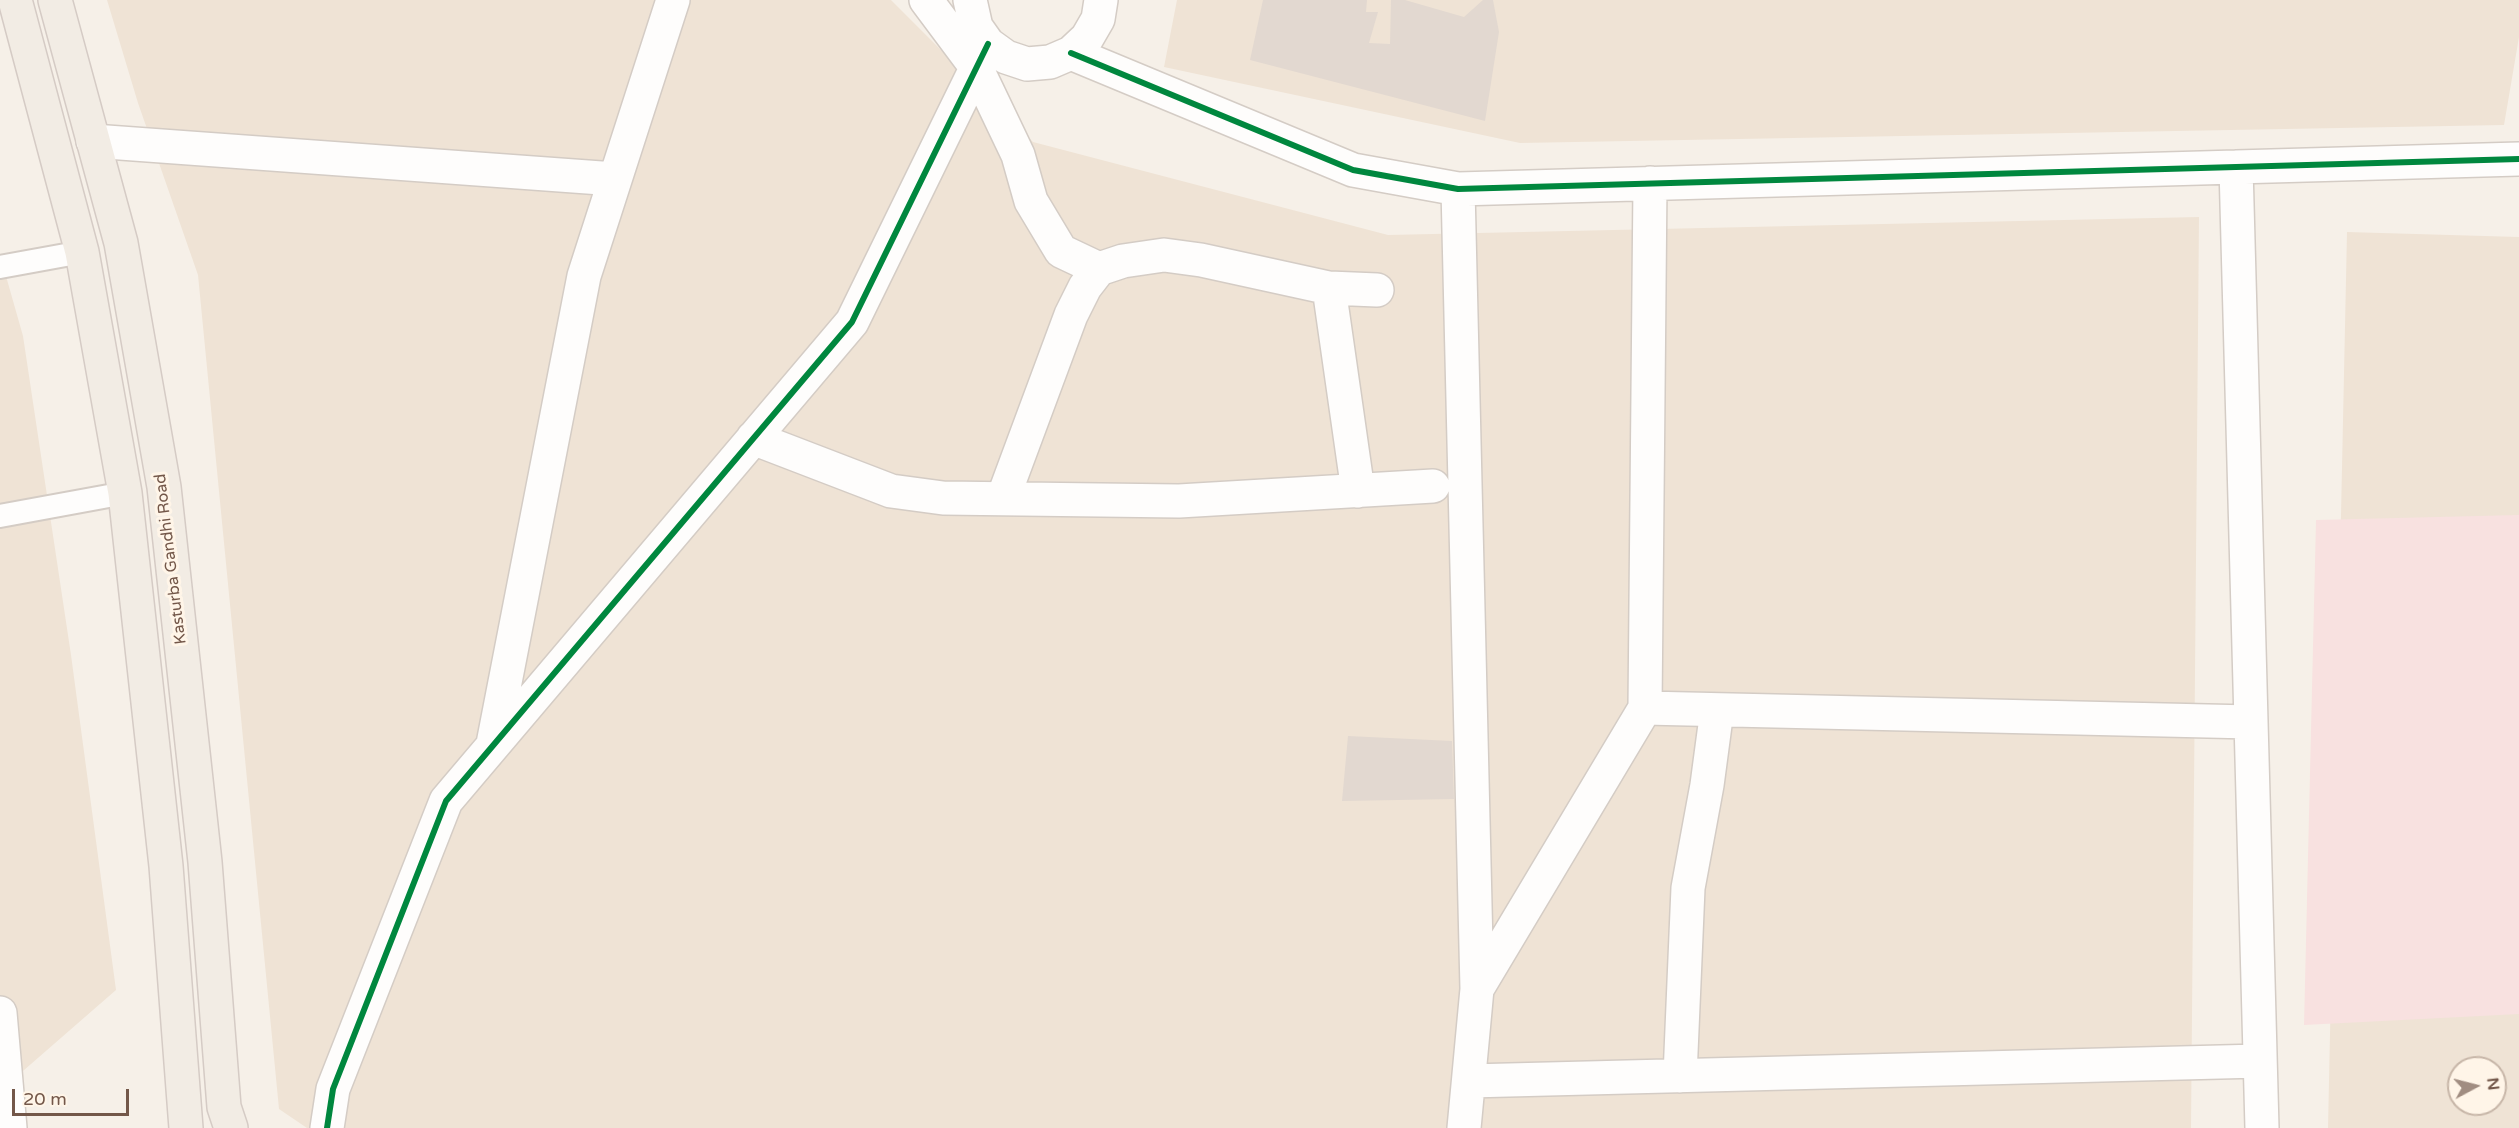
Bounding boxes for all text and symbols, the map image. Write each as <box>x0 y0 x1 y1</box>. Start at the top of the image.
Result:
street label: Kasturba Gandhi Road <box>151 473 191 645</box>
north arrow <box>2447 1056 2507 1116</box>
text: N <box>2482 1076 2504 1092</box>
scale bar <box>15 1077 132 1115</box>
text: 20 m <box>23 1088 67 1110</box>

